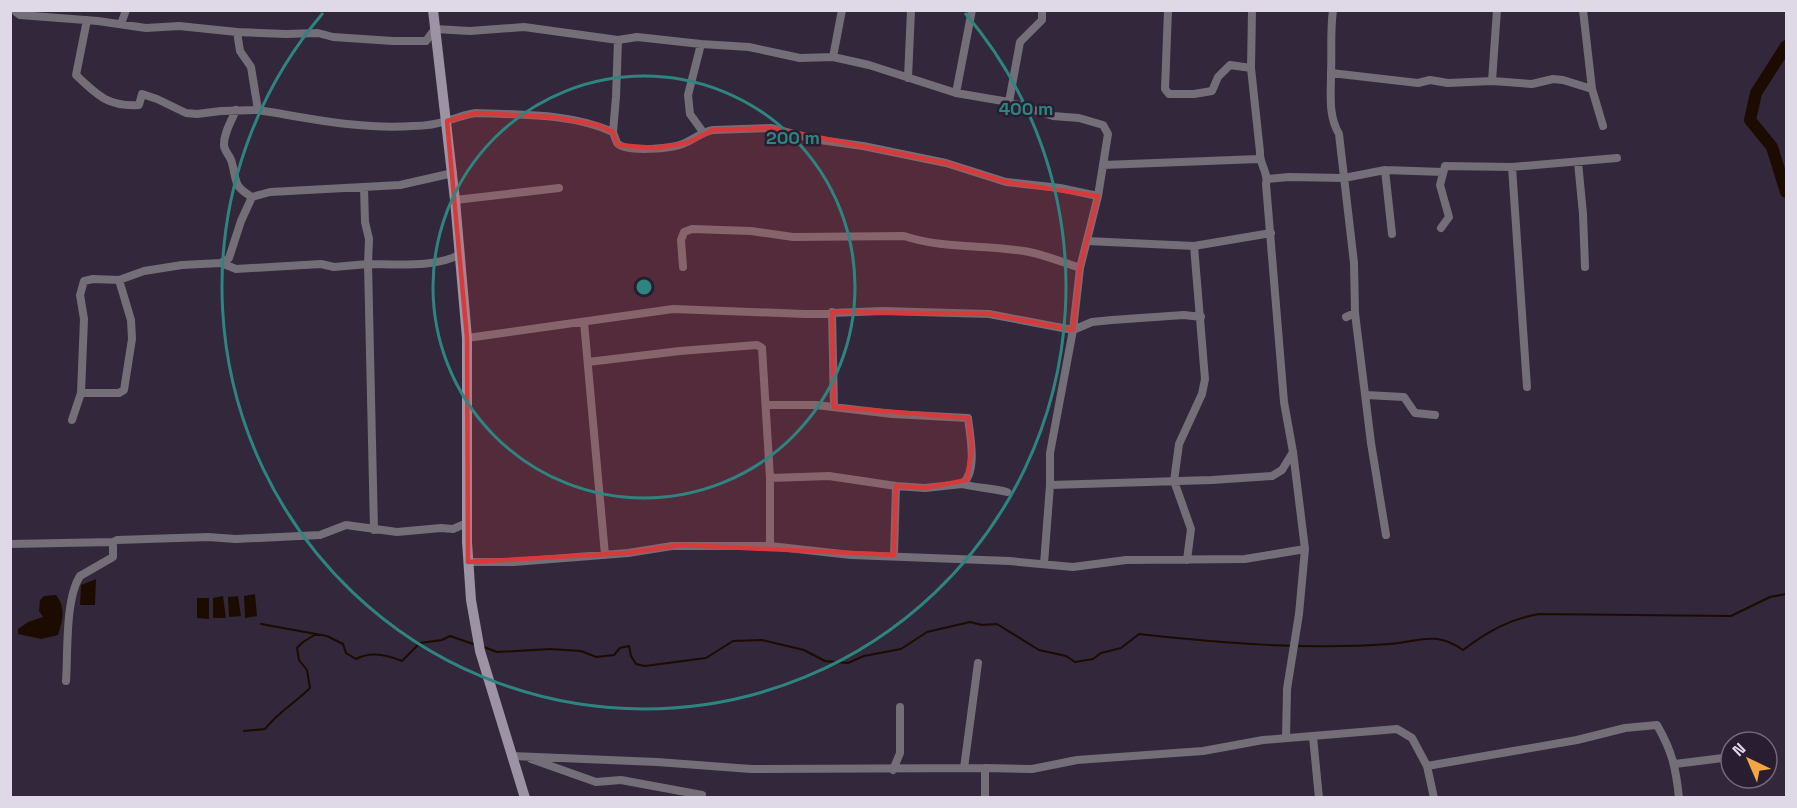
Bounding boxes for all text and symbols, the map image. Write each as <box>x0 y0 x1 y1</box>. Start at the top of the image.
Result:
text: 400 m <box>999 97 1053 120</box>
text: 200 m <box>766 126 820 149</box>
centre of rings <box>634 277 654 297</box>
north arrow <box>1719 730 1779 790</box>
text: N <box>1728 738 1750 761</box>

